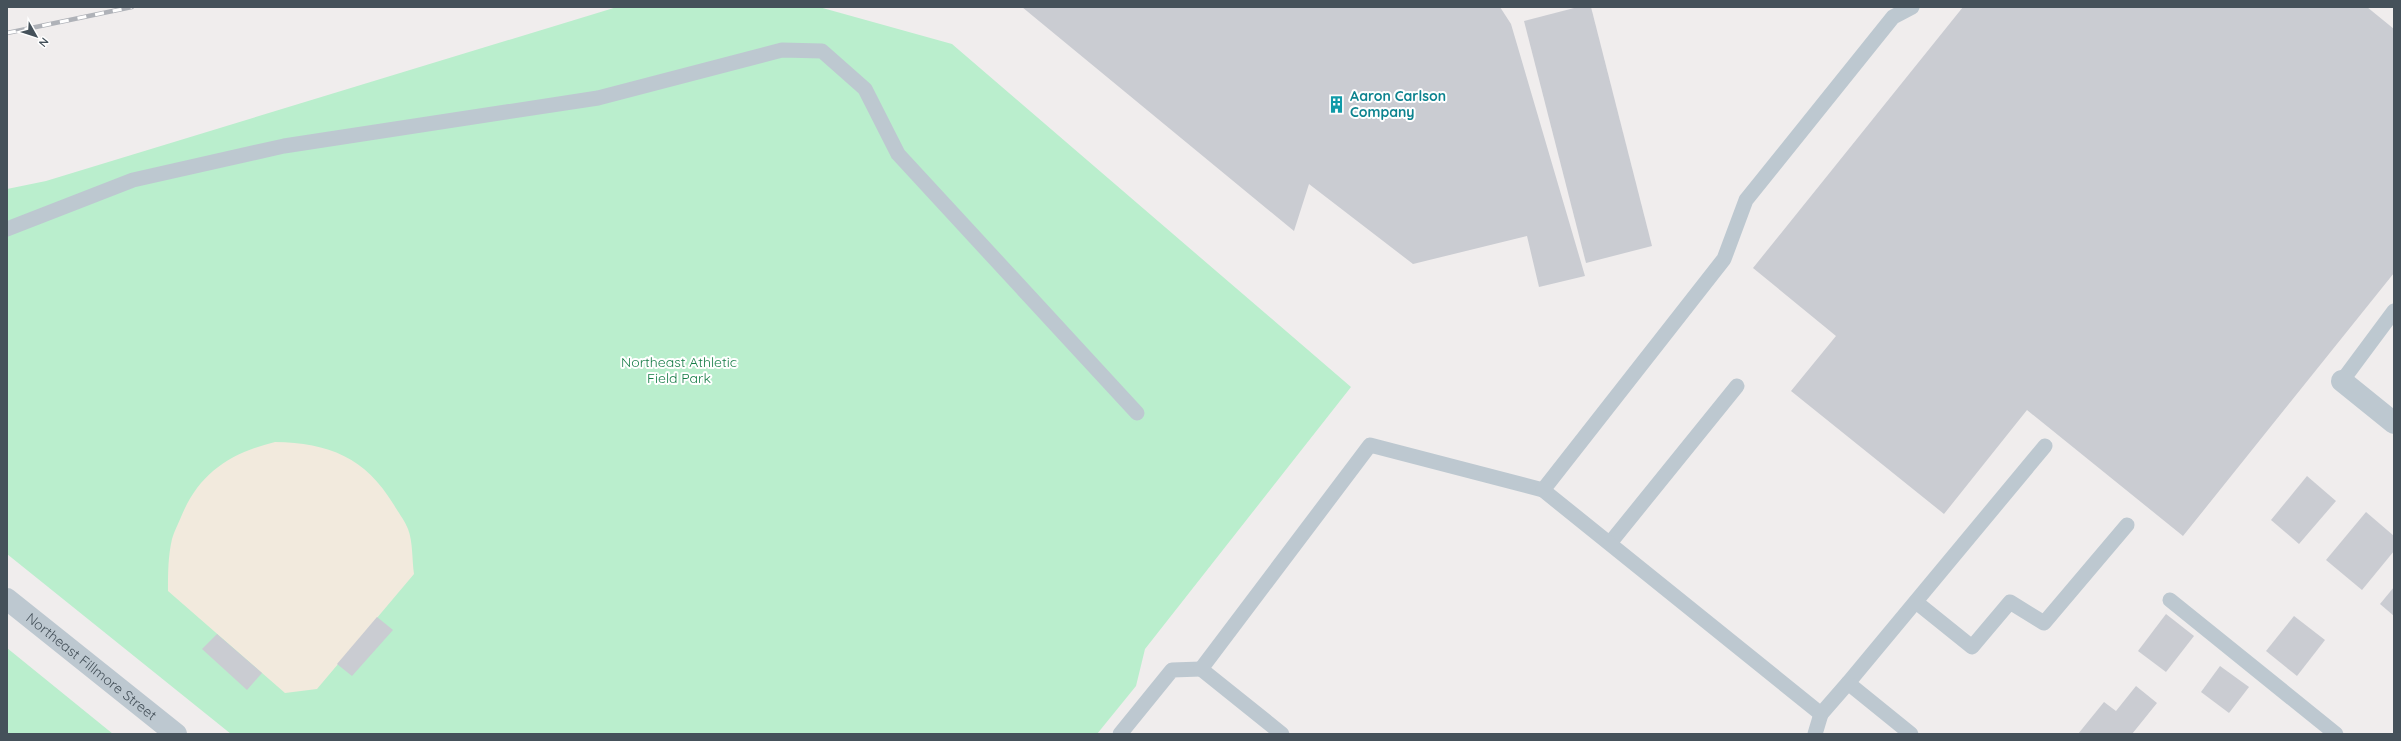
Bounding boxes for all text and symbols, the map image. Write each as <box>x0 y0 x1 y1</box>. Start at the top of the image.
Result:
north arrow <box>16 16 56 56</box>
text: N <box>36 35 52 50</box>
place label: Aaron Carlson Company <box>1350 87 1446 121</box>
building icon: Aaron Carlson Company <box>1327 94 1347 114</box>
park label: Northeast Athletic Field Park <box>621 353 737 387</box>
street label: Northeast Fillmore Street <box>22 609 161 724</box>

